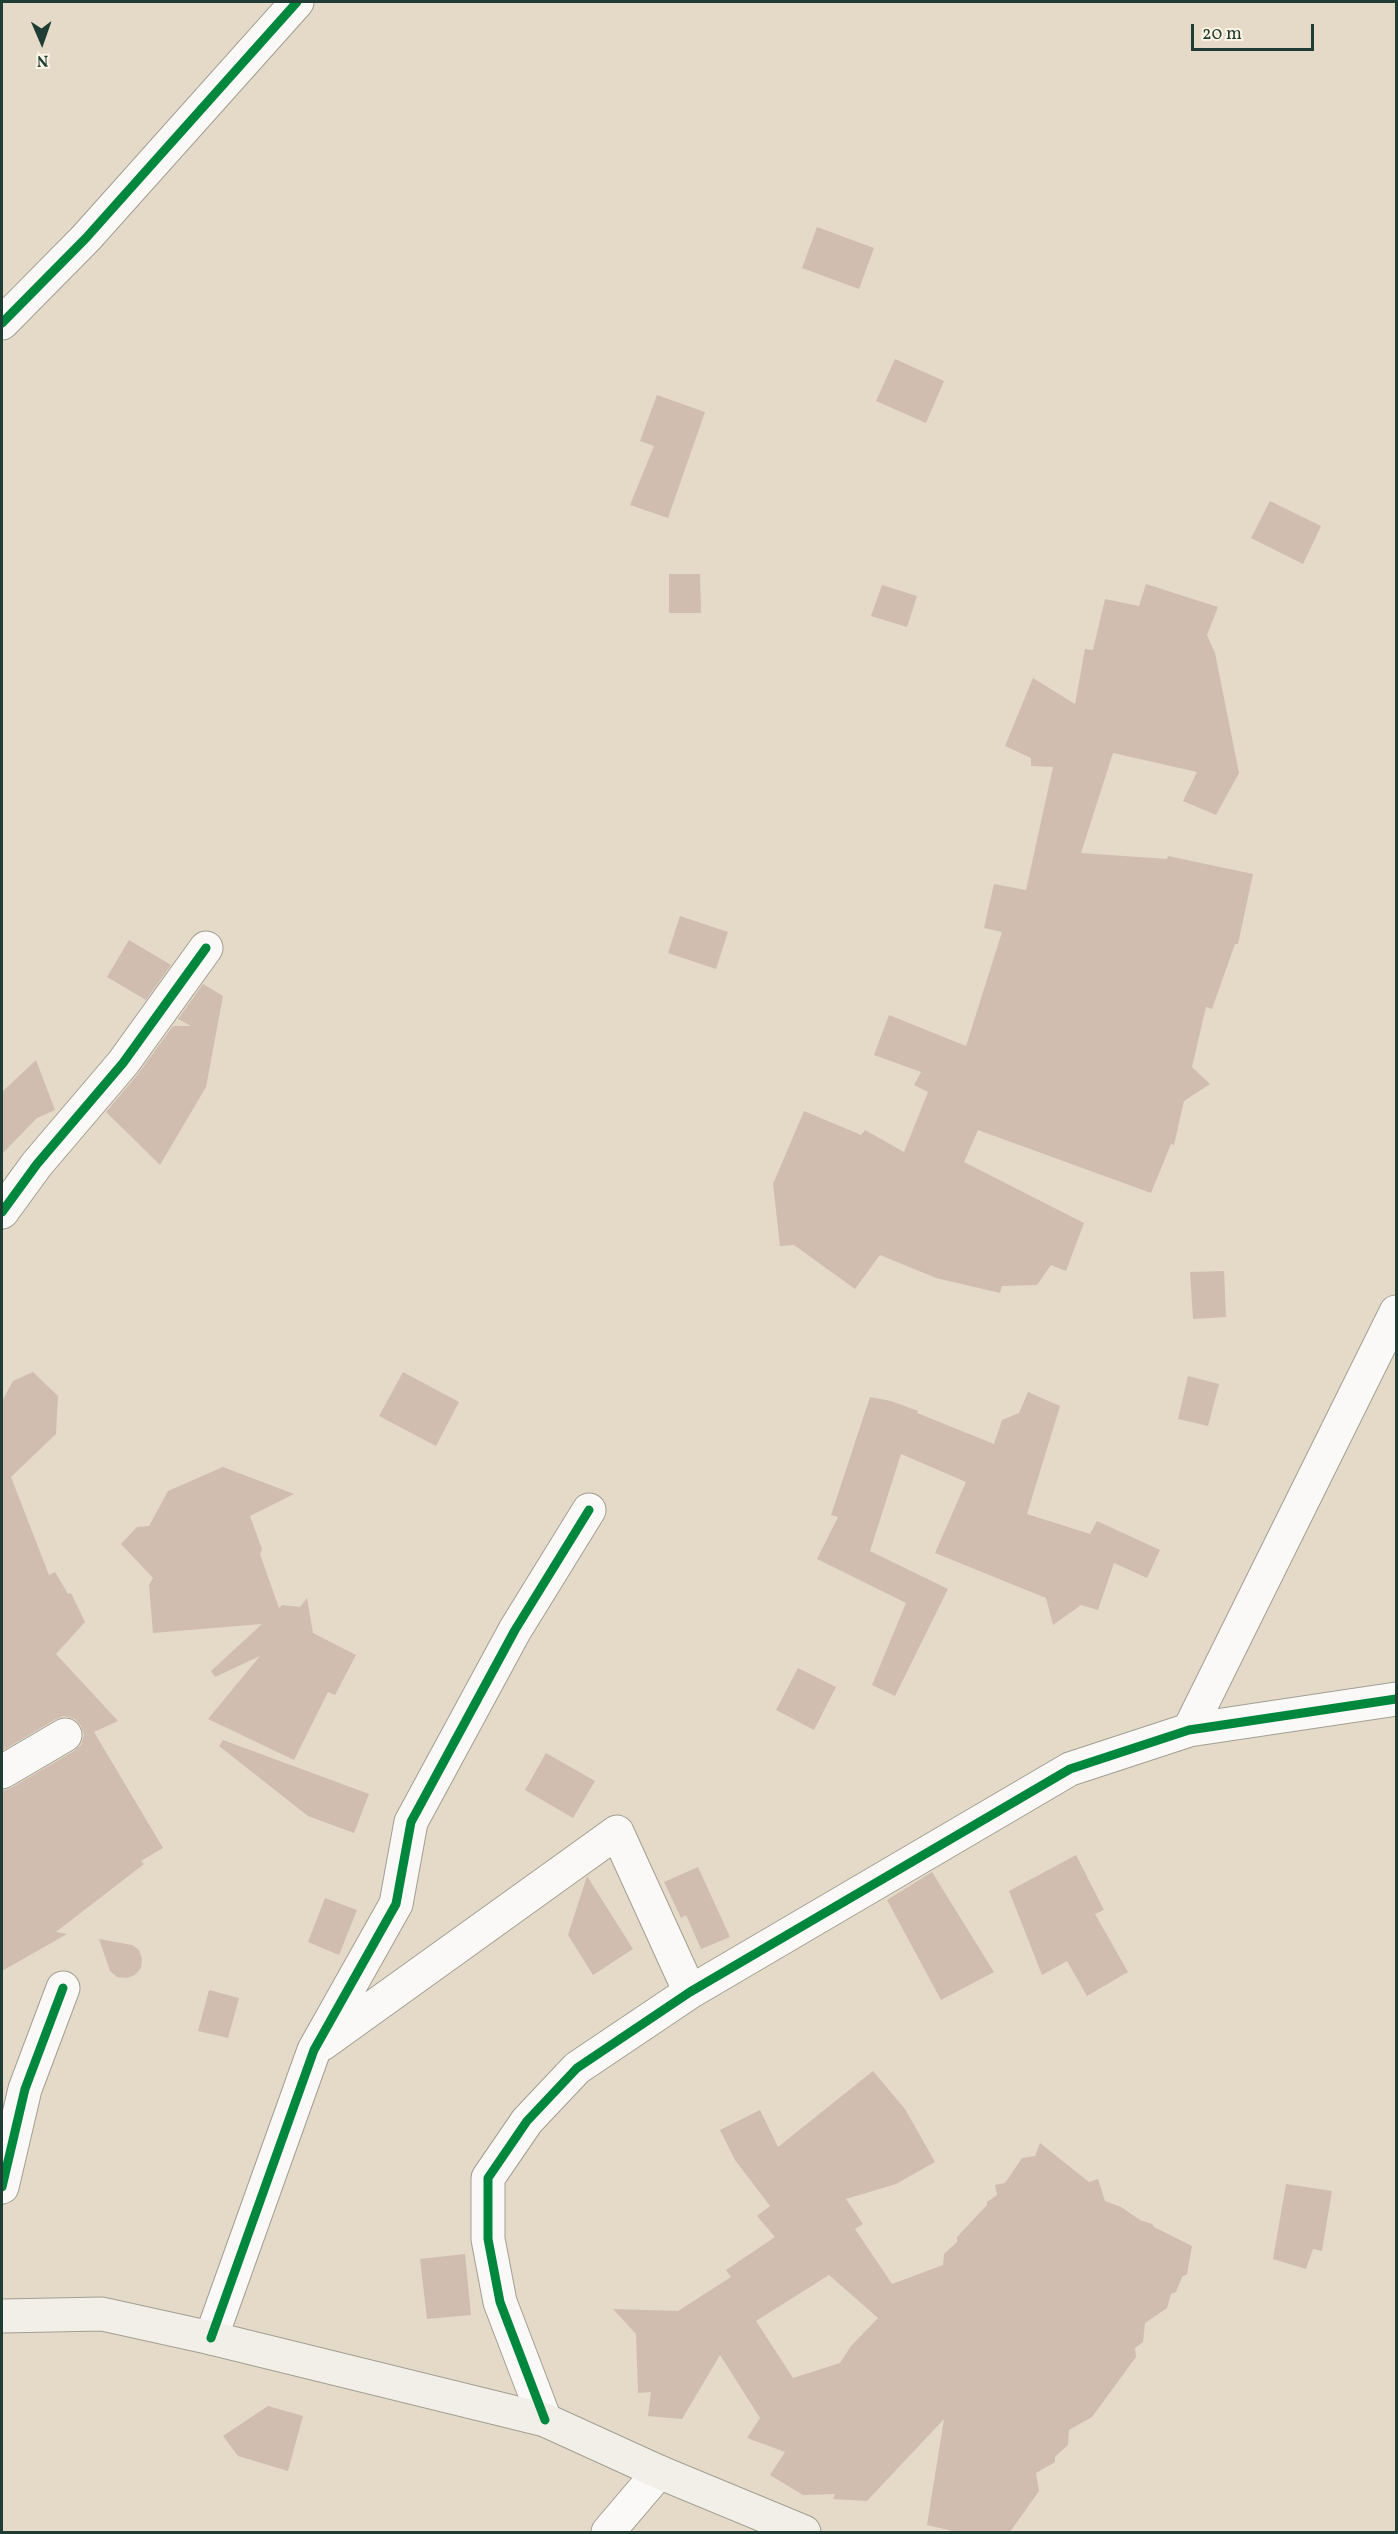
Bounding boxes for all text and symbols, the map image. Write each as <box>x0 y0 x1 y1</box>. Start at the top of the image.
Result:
north arrow <box>12 12 72 72</box>
scale bar <box>1194 12 1317 50</box>
text: 20 m <box>1202 22 1242 47</box>
text: N <box>36 49 49 71</box>

